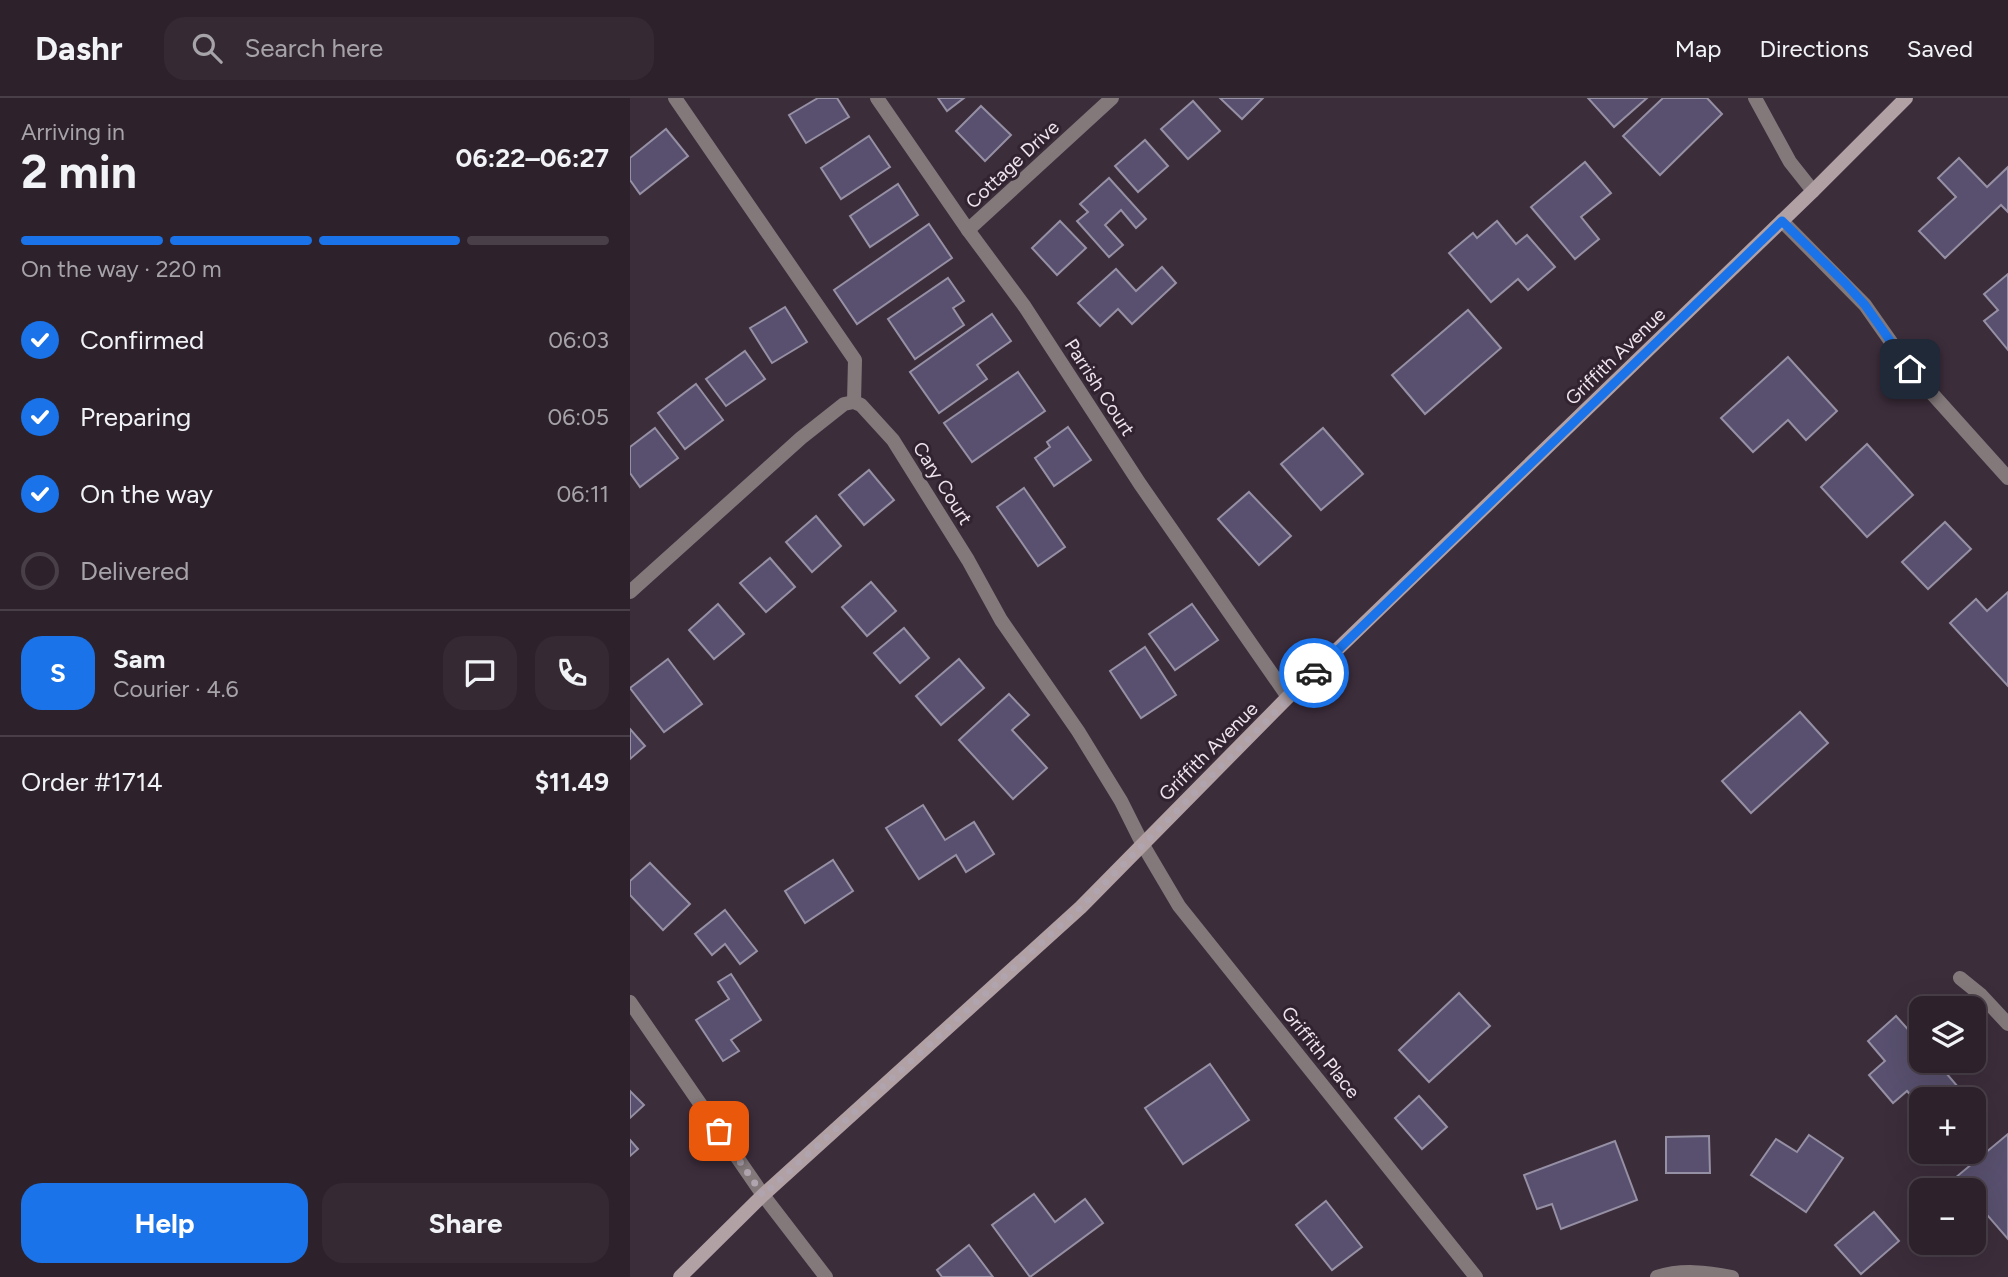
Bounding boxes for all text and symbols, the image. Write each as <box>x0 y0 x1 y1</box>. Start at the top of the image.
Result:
search box <box>164 17 654 80</box>
text: Dashr <box>35 29 122 68</box>
icon: search <box>188 29 226 67</box>
text: Search here <box>244 32 383 64</box>
text: Map <box>1675 34 1721 63</box>
text: Directions <box>1759 34 1869 63</box>
text: Saved <box>1907 34 1973 63</box>
street label: Cottage Drive <box>961 115 1064 213</box>
text: Arriving in <box>21 118 125 146</box>
text: 06:22–06:27 <box>456 142 609 174</box>
text: 2 min <box>21 144 137 200</box>
text: On the way · 220 m <box>21 255 221 283</box>
street label: Griffith Avenue <box>1560 303 1670 410</box>
icon: check <box>21 321 59 359</box>
text: Confirmed <box>80 324 204 356</box>
text: 06:03 <box>548 326 609 354</box>
street label: Parrish Court <box>1060 335 1139 440</box>
pin <box>1880 339 1940 399</box>
icon: home <box>1891 350 1929 388</box>
icon: check <box>21 398 59 436</box>
text: Preparing <box>80 401 191 433</box>
text: 06:05 <box>547 403 609 431</box>
street label: Cary Court <box>908 438 977 529</box>
icon: check <box>21 475 59 513</box>
text: On the way <box>80 478 213 510</box>
text: 06:11 <box>556 480 609 508</box>
text: Delivered <box>80 555 189 587</box>
button: chat <box>443 636 517 710</box>
button: phone <box>535 636 609 710</box>
courier <box>1279 638 1349 708</box>
text: Sam <box>113 643 165 675</box>
icon: car <box>1295 654 1333 692</box>
text: S <box>50 657 66 689</box>
text: Courier · 4.6 <box>113 675 239 703</box>
street label: Griffith Avenue <box>1154 697 1263 806</box>
text: Order #1714 <box>21 766 163 798</box>
text: $11.49 <box>535 766 609 798</box>
map controls <box>1909 996 1986 1255</box>
button: layers <box>1909 996 1986 1073</box>
street label: Griffith Place <box>1277 1002 1365 1103</box>
button: + <box>1909 1087 1986 1164</box>
pin <box>689 1101 749 1161</box>
icon: bag <box>700 1112 738 1150</box>
button: − <box>1909 1178 1986 1255</box>
button: Help <box>21 1183 308 1263</box>
button: Share <box>322 1183 609 1263</box>

